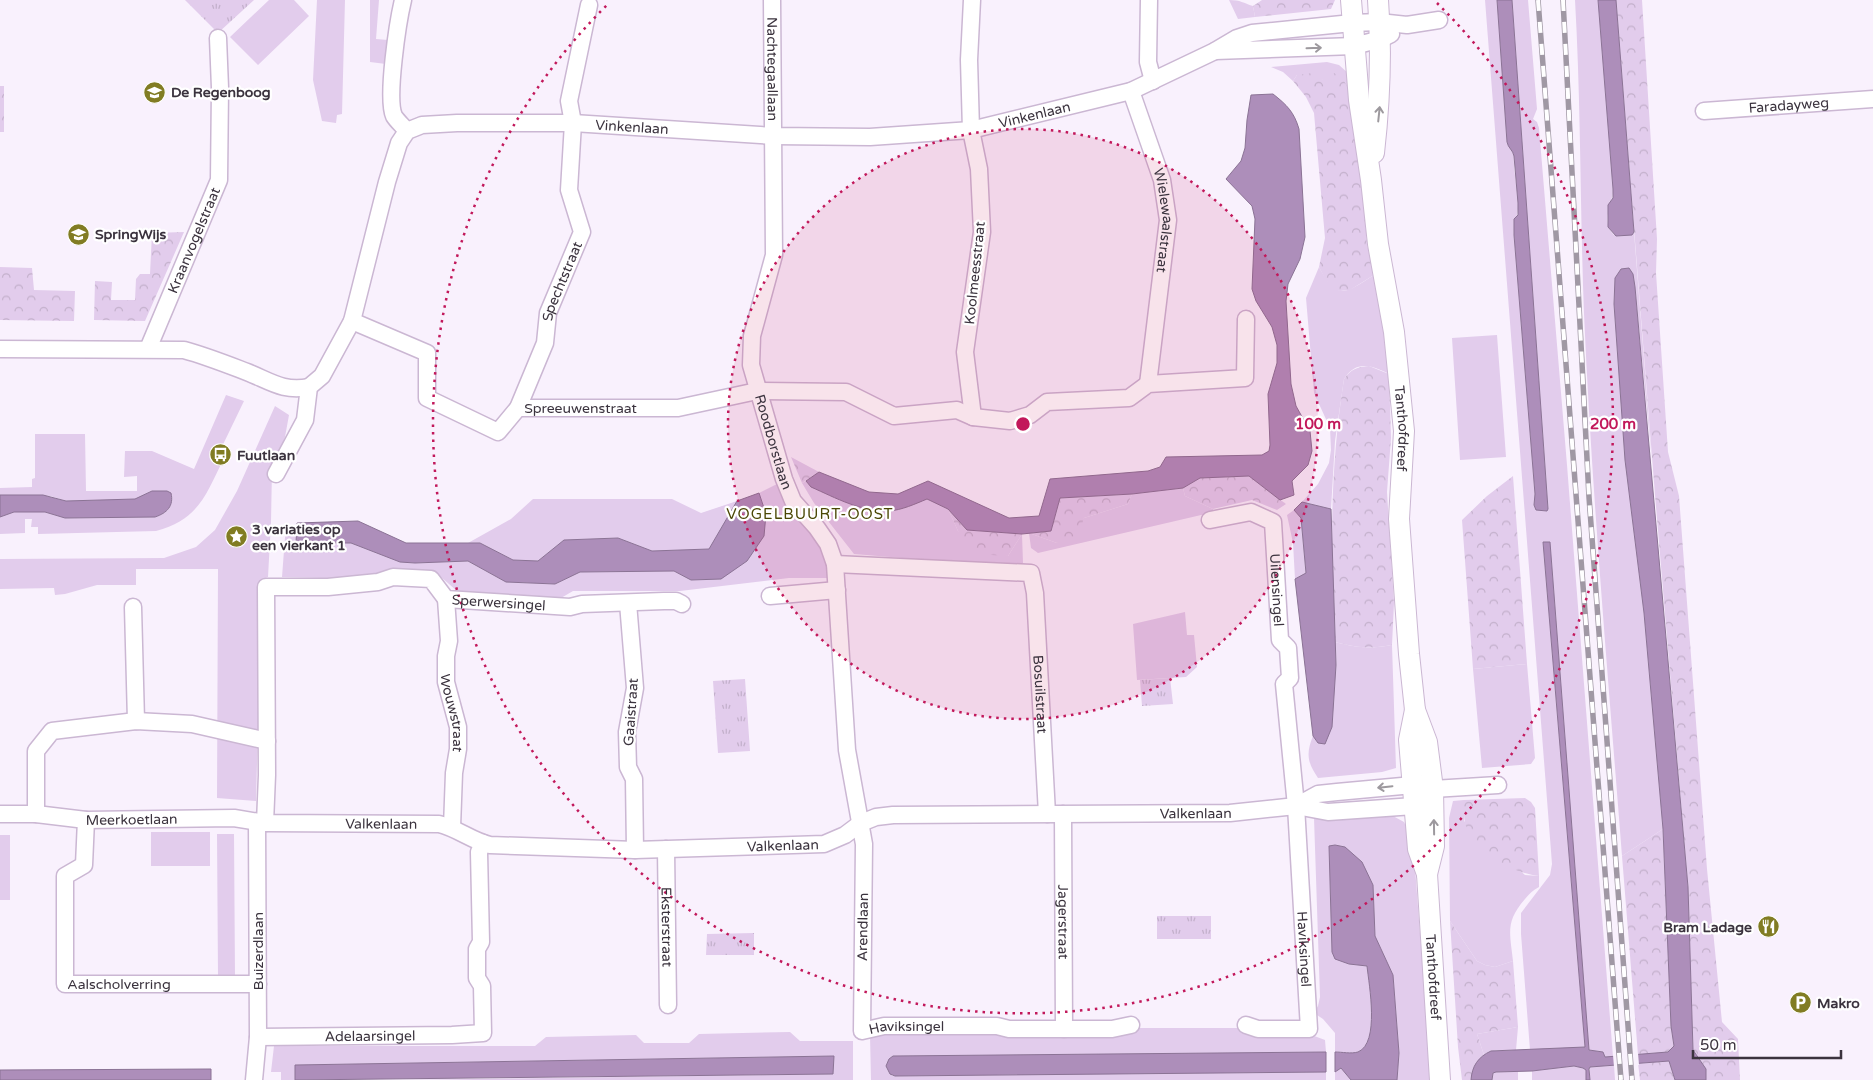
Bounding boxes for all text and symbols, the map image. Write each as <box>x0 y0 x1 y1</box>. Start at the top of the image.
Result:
street label: Nachtegaallaan <box>764 17 781 121</box>
one-way arrow <box>1306 43 1322 53</box>
school or university icon: De Regenboog <box>143 80 167 104</box>
place label: De Regenboog <box>171 84 271 101</box>
street label: Faradayweg <box>1748 94 1830 116</box>
street label: Vinkenlaan <box>997 98 1072 131</box>
one-way arrow <box>1374 106 1384 122</box>
street label: Vinkenlaan <box>595 116 669 138</box>
street label: Wielewaalstraat <box>1150 166 1177 274</box>
street label: Kraanvogelstraat <box>164 184 224 296</box>
street label: Koolmeesstraat <box>961 220 989 325</box>
school or university icon: SpringWijs <box>67 222 91 246</box>
place label: SpringWijs <box>95 226 167 243</box>
street label: Spechtstraat <box>539 238 586 322</box>
street label: Tanthofdreef <box>1391 385 1412 473</box>
street label: Roodborstlaan <box>751 392 796 492</box>
street label: Spreeuwenstraat <box>524 400 638 417</box>
centre of rings <box>1014 415 1032 433</box>
text: 100 m <box>1295 415 1341 433</box>
text: 200 m <box>1590 415 1636 433</box>
bus stop icon: Fuutlaan <box>209 443 233 467</box>
place label: Fuutlaan <box>237 447 295 464</box>
district label: VOGELBUURT-OOST <box>726 505 894 523</box>
place label: 3 variaties op een vierkant 1 <box>252 521 346 554</box>
place icon: 3 variaties op een vierkant 1 <box>224 525 248 549</box>
street label: Uilensingel <box>1266 553 1288 627</box>
street label: Sperwersingel <box>451 591 546 614</box>
street label: Bosuilstraat <box>1030 654 1051 735</box>
street label: Wouwstraat <box>438 674 467 754</box>
street label: Gaaistraat <box>620 677 642 747</box>
one-way arrow <box>1378 783 1394 792</box>
street label: Valkenlaan <box>1160 804 1232 822</box>
street label: Meerkoetlaan <box>86 810 178 829</box>
street label: Valkenlaan <box>345 815 417 832</box>
one-way arrow <box>1429 819 1439 835</box>
street label: Valkenlaan <box>746 836 819 855</box>
street label: Jagerstraat <box>1055 885 1072 960</box>
street label: Eksterstraat <box>658 887 676 968</box>
street label: Arendlaan <box>854 893 872 961</box>
street label: Haviksingel <box>1294 911 1315 988</box>
street label: Buizerdlaan <box>250 912 267 990</box>
restaurant icon: Bram Ladage <box>1756 915 1780 939</box>
place label: Bram Ladage <box>1663 919 1752 936</box>
street label: Tanthofdreef <box>1422 934 1445 1021</box>
street label: Aalscholverring <box>67 976 171 993</box>
parking icon: Makro <box>1789 991 1813 1015</box>
place label: Makro <box>1817 995 1860 1012</box>
street label: Haviksingel <box>867 1017 944 1038</box>
street label: Adelaarsingel <box>325 1027 415 1045</box>
scale bar <box>1693 1028 1840 1060</box>
text: 50 m <box>1700 1036 1737 1054</box>

